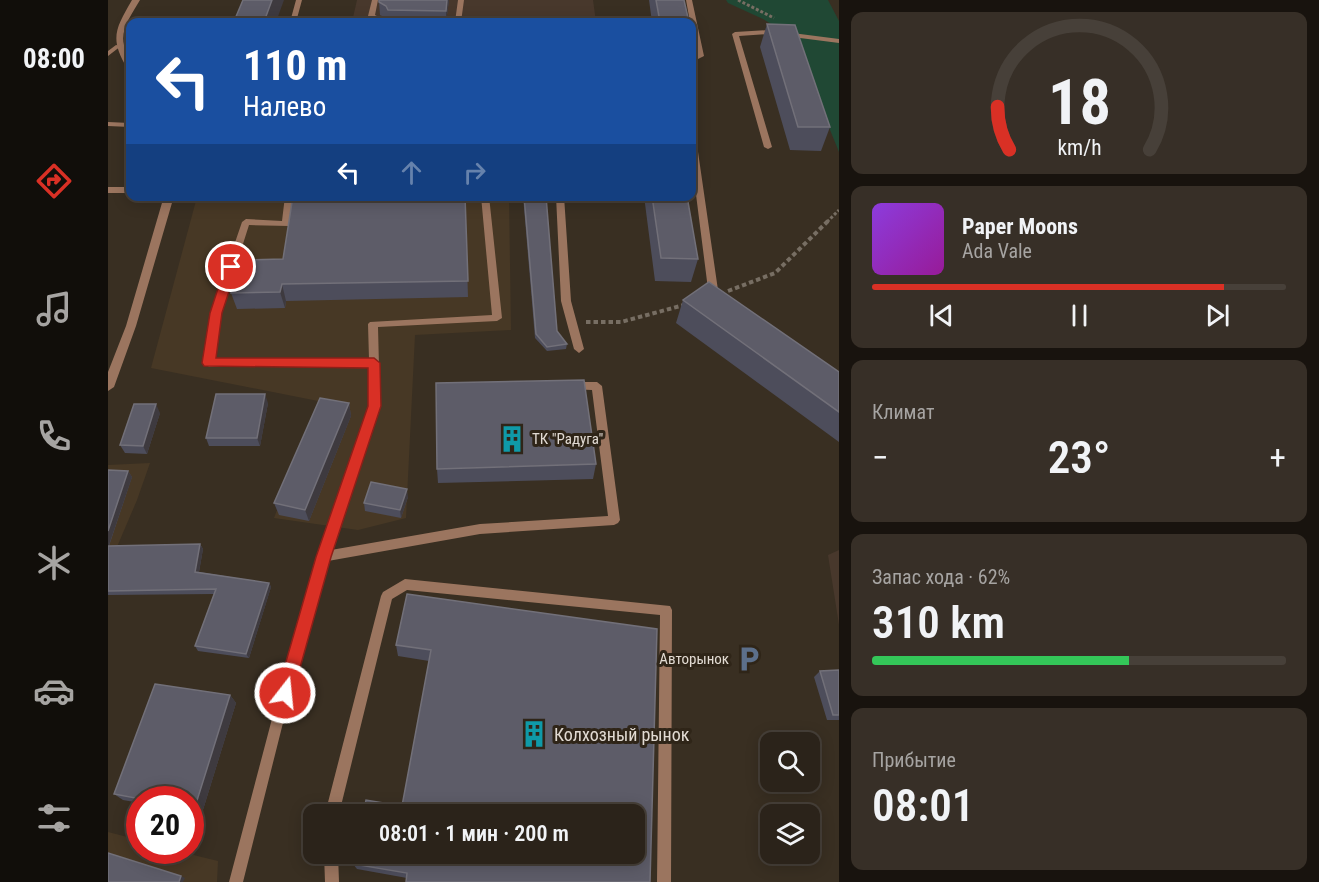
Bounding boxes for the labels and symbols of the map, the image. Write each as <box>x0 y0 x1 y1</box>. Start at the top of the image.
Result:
pin <box>205 241 256 292</box>
building icon: ТК "Радуга" <box>497 424 527 454</box>
place label: ТК "Радуга" <box>532 430 603 448</box>
parking icon: Авторынок <box>734 644 764 674</box>
place label: Авторынок <box>659 650 729 668</box>
position arrow <box>253 661 317 725</box>
building icon: Колхозный рынок <box>519 719 549 749</box>
place label: Колхозный рынок <box>554 724 690 745</box>
speed limit sign: 20 <box>126 786 204 864</box>

